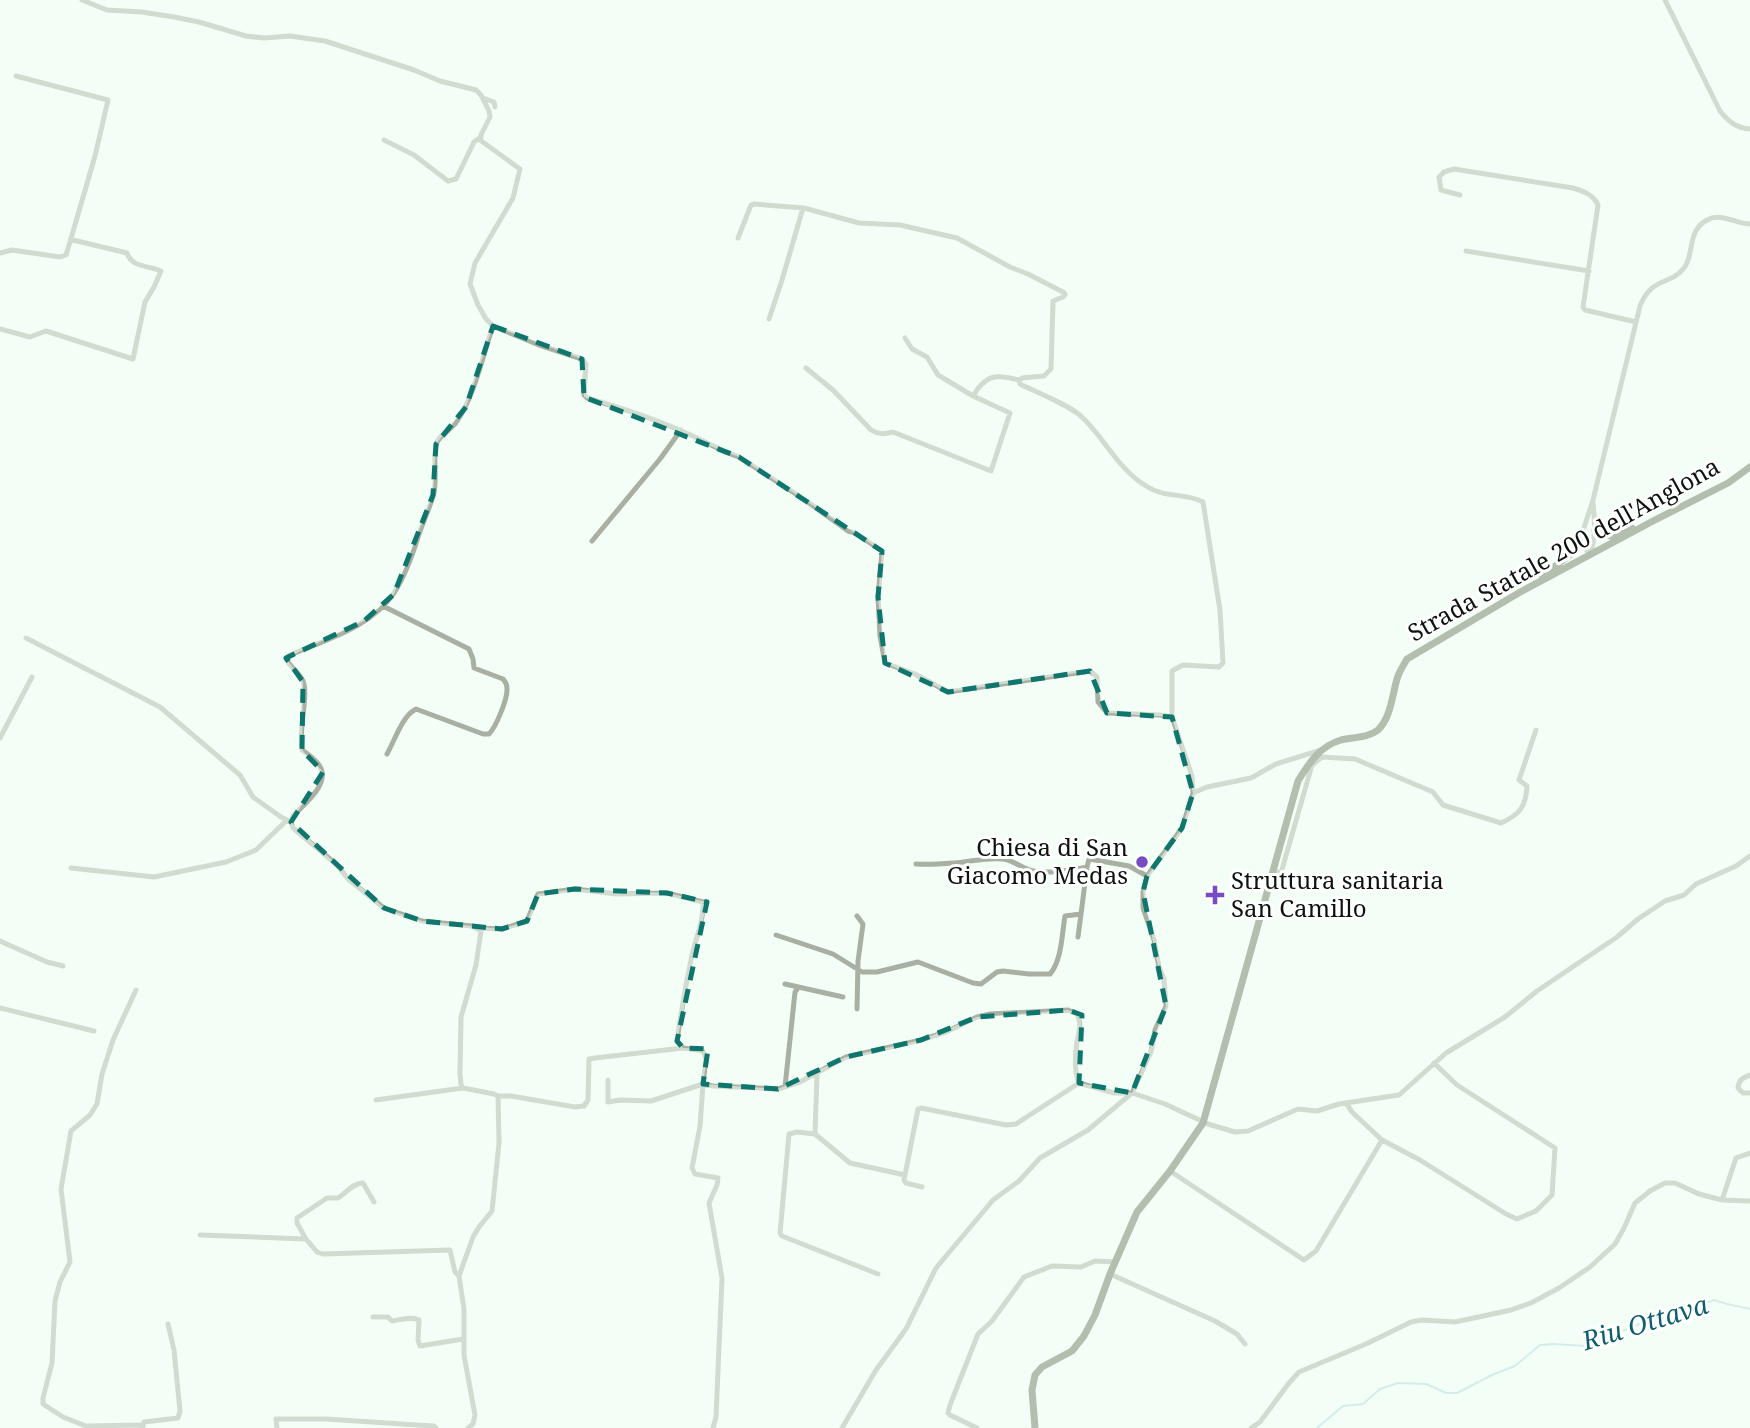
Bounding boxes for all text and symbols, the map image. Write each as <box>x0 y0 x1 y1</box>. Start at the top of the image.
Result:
street label: Strada Statale 200 dell'Anglona <box>1401 449 1725 648</box>
place label: Chiesa di San Giacomo Medas <box>947 830 1128 891</box>
marker: Chiesa di San Giacomo Medas <box>1134 854 1150 870</box>
place label: Struttura sanitaria San Camillo <box>1231 863 1444 924</box>
marker: Struttura sanitaria San Camillo <box>1205 885 1225 905</box>
water label: Riu Ottava <box>1576 1286 1712 1359</box>

